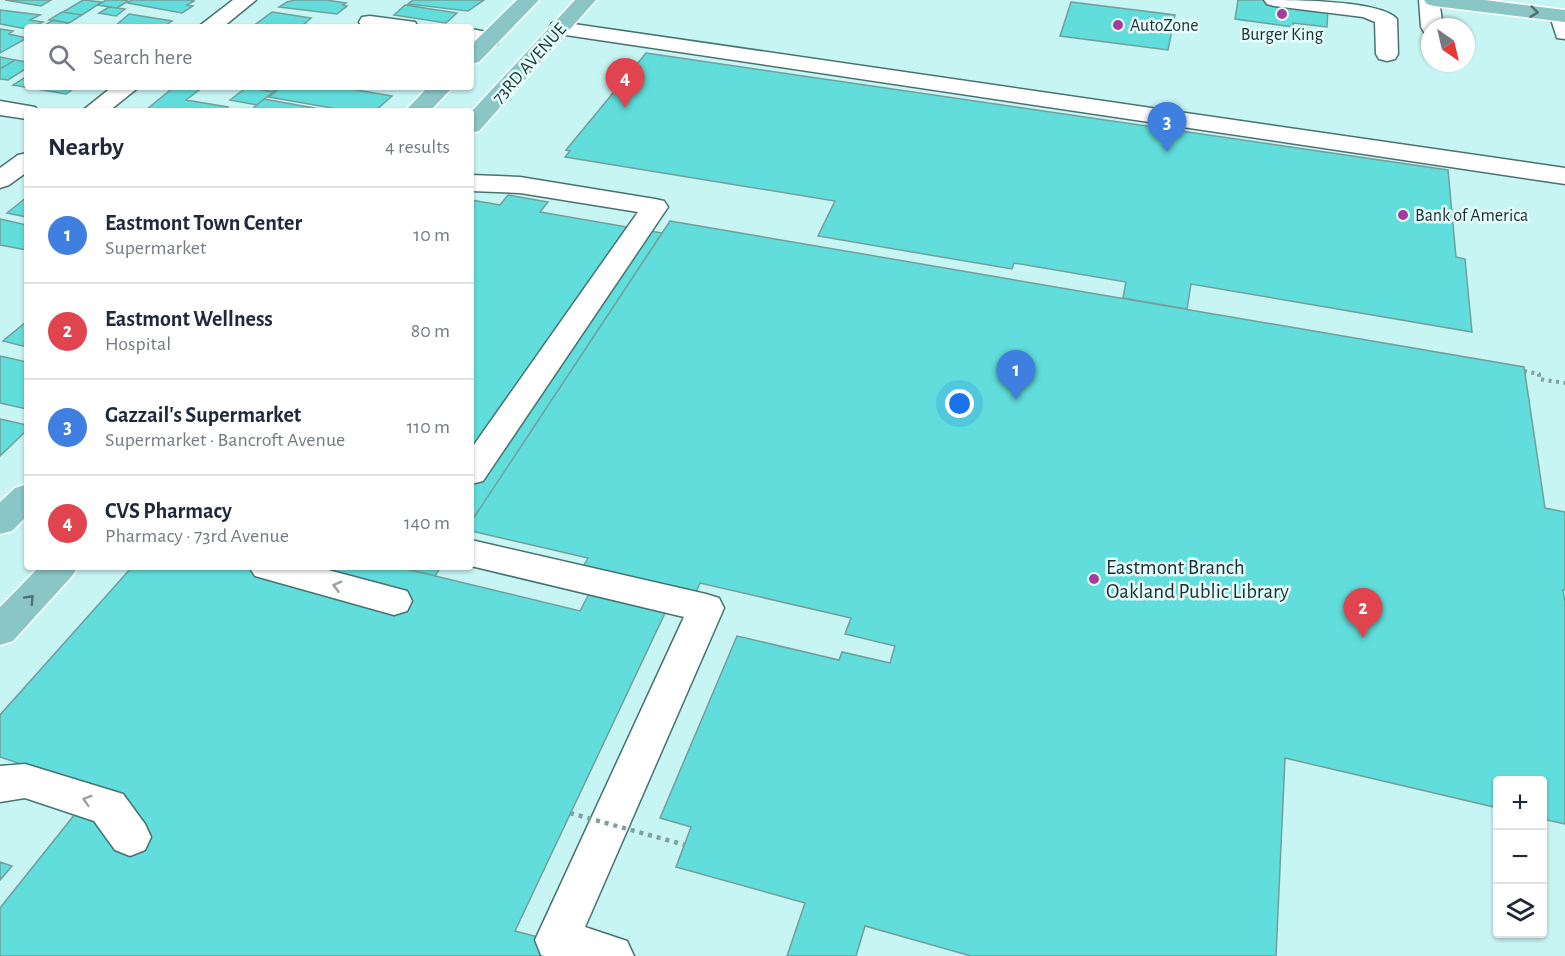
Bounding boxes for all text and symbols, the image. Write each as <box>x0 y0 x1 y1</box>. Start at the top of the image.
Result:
one-way arrow <box>1530 6 1539 18</box>
marker: Burger King <box>1275 7 1289 21</box>
place label: AutoZone <box>1130 17 1199 35</box>
marker: AutoZone <box>1111 18 1125 32</box>
north arrow <box>1421 18 1475 72</box>
street label: 73RD AVENUE <box>489 20 570 107</box>
search box <box>24 24 474 90</box>
place label: Burger King <box>1241 26 1324 44</box>
icon: search <box>45 41 78 74</box>
text: Search here <box>93 46 192 68</box>
pin: 4 <box>606 58 644 108</box>
pin: 3 <box>1148 102 1186 152</box>
text: Nearby <box>48 134 124 160</box>
text: 4 results <box>385 137 450 157</box>
place label: Bank of America <box>1415 207 1528 225</box>
marker: Bank of America <box>1396 208 1410 222</box>
text: Eastmont Town Center <box>105 212 302 234</box>
text: 1 <box>64 225 71 245</box>
text: 10 m <box>413 225 450 245</box>
text: Supermarket <box>105 238 206 258</box>
text: Eastmont Wellness <box>105 308 273 330</box>
text: 2 <box>63 321 72 341</box>
text: 80 m <box>411 321 450 341</box>
text: Hospital <box>105 334 171 354</box>
pin: 1 <box>996 350 1036 400</box>
your location <box>945 389 974 418</box>
text: Gazzail's Supermarket <box>105 404 301 426</box>
text: 3 <box>63 417 72 437</box>
text: 110 m <box>406 417 450 437</box>
text: Supermarket · Bancroft Avenue <box>105 430 345 450</box>
text: CVS Pharmacy <box>105 500 232 522</box>
text: 4 <box>62 513 73 533</box>
text: 140 m <box>404 513 450 533</box>
text: Pharmacy · 73rd Avenue <box>105 526 289 546</box>
place label: Eastmont Branch Oakland Public Library <box>1106 557 1289 602</box>
marker: Eastmont Branch Oakland Public Library <box>1087 572 1101 586</box>
one-way arrow <box>332 580 342 593</box>
pin: 2 <box>1344 588 1382 638</box>
one-way arrow <box>23 595 34 606</box>
map controls <box>1493 776 1547 938</box>
button: + <box>1493 776 1547 830</box>
one-way arrow <box>83 795 93 807</box>
button: − <box>1493 830 1547 884</box>
button: layers <box>1493 884 1547 938</box>

